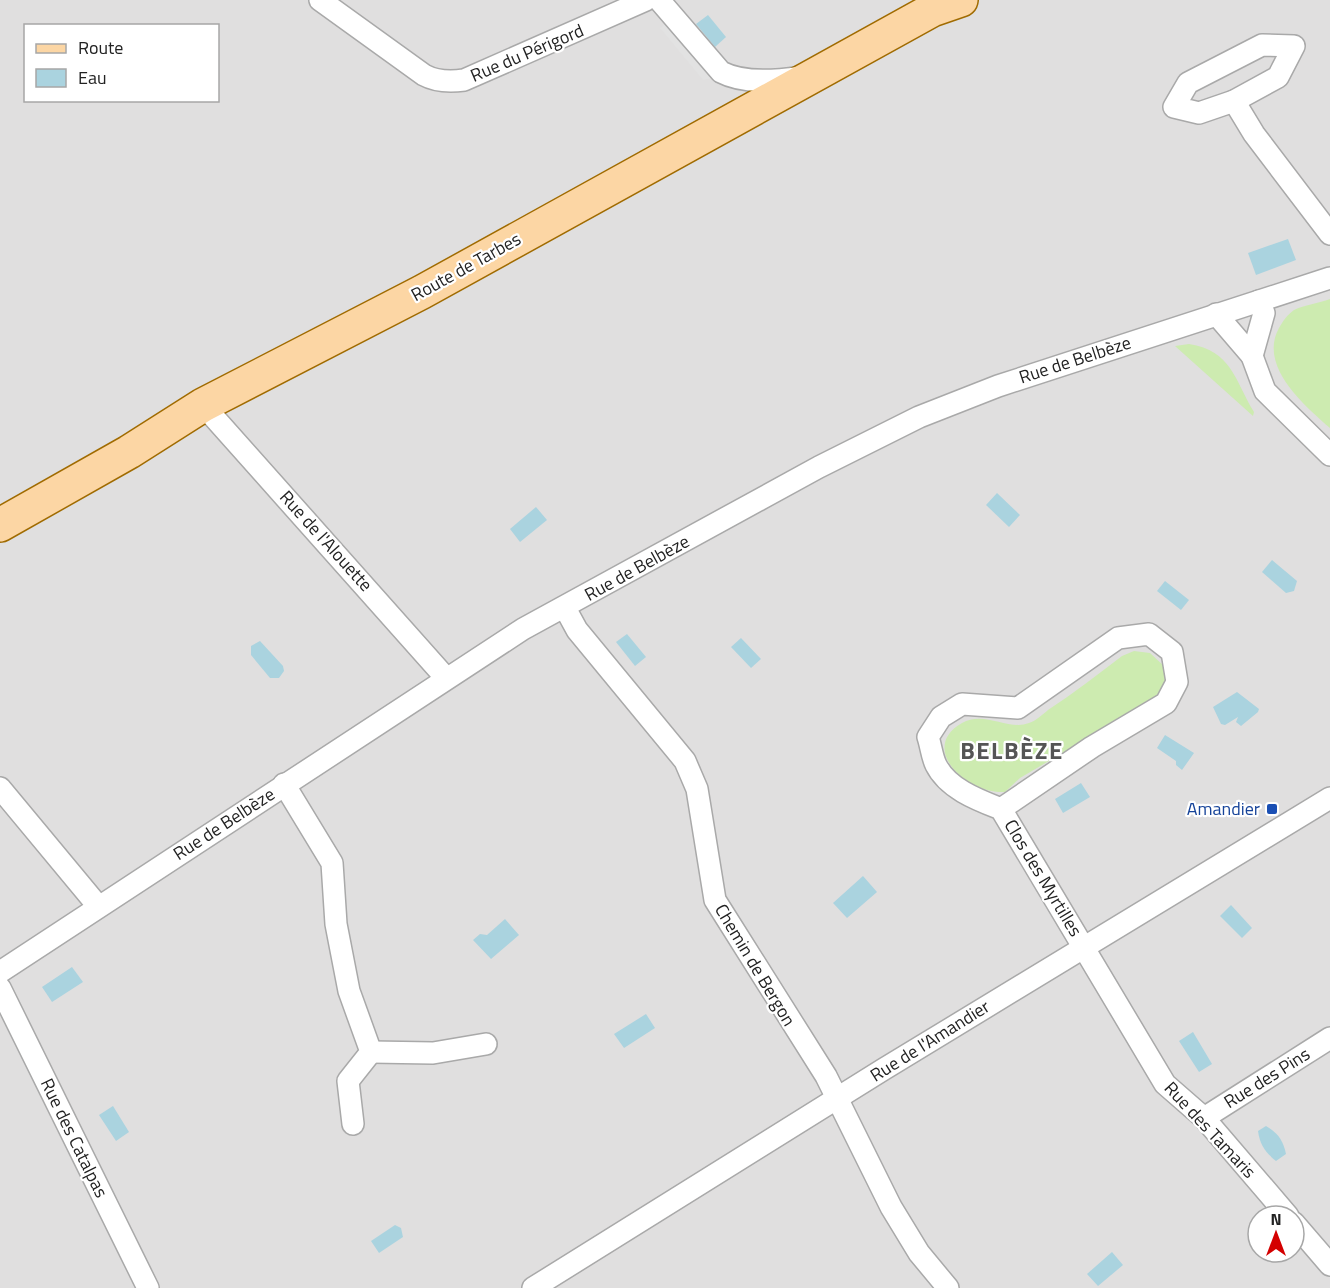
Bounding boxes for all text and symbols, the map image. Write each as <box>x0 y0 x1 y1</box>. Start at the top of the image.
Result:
street label: Rue du Périgord <box>466 17 588 89</box>
legend <box>24 24 219 102</box>
text: Route <box>78 34 123 61</box>
text: Eau <box>78 64 107 91</box>
street label: Route de Tarbes <box>406 225 526 308</box>
street label: Rue de Belbèze <box>1015 329 1134 390</box>
street label: Rue de l'Alouette <box>273 484 379 597</box>
street label: Rue de Belbèze <box>579 528 694 608</box>
district label: BELBÈZE <box>960 732 1064 768</box>
street label: Rue de Belbèze <box>168 781 280 867</box>
place label: Amandier <box>1187 795 1260 822</box>
marker: Amandier <box>1265 802 1279 816</box>
street label: Clos des Myrtilles <box>998 814 1089 942</box>
street label: Chemin de Bergon <box>708 898 803 1031</box>
street label: Rue de l'Amandier <box>865 993 995 1088</box>
street label: Rue des Pins <box>1218 1040 1315 1115</box>
street label: Rue des Catalpas <box>34 1074 115 1202</box>
street label: Rue des Tamaris <box>1158 1075 1263 1184</box>
north arrow <box>1246 1204 1306 1264</box>
text: N <box>1270 1207 1282 1231</box>

